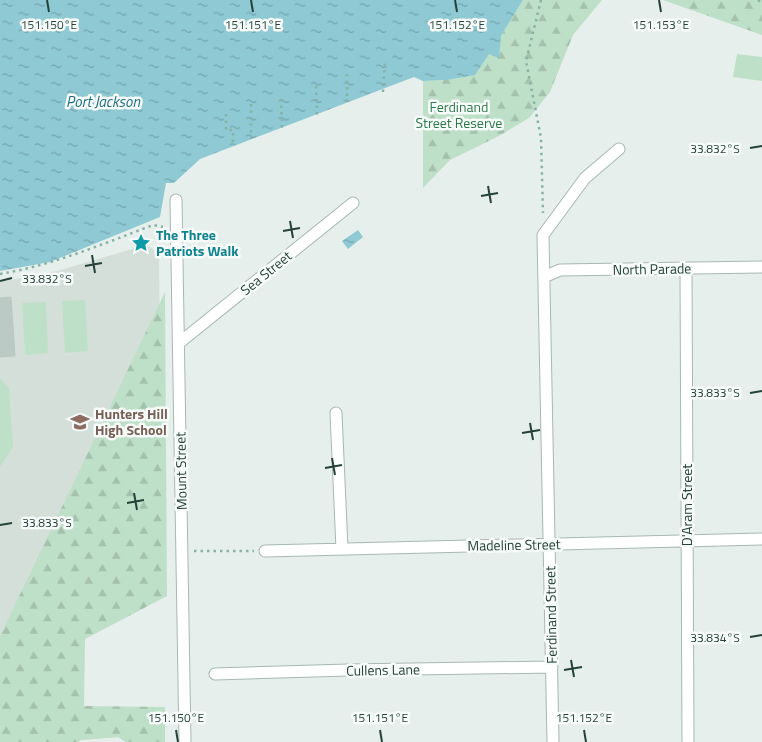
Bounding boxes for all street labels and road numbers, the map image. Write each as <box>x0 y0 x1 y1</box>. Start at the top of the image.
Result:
street label: Sea Street <box>235 245 296 300</box>
street label: North Parade <box>612 257 692 280</box>
street label: Mount Street <box>169 432 192 510</box>
street label: D'Aram Street <box>676 464 697 546</box>
street label: Madeline Street <box>467 533 561 556</box>
street label: Ferdinand Street <box>539 566 562 664</box>
street label: Cullens Lane <box>346 658 420 681</box>

